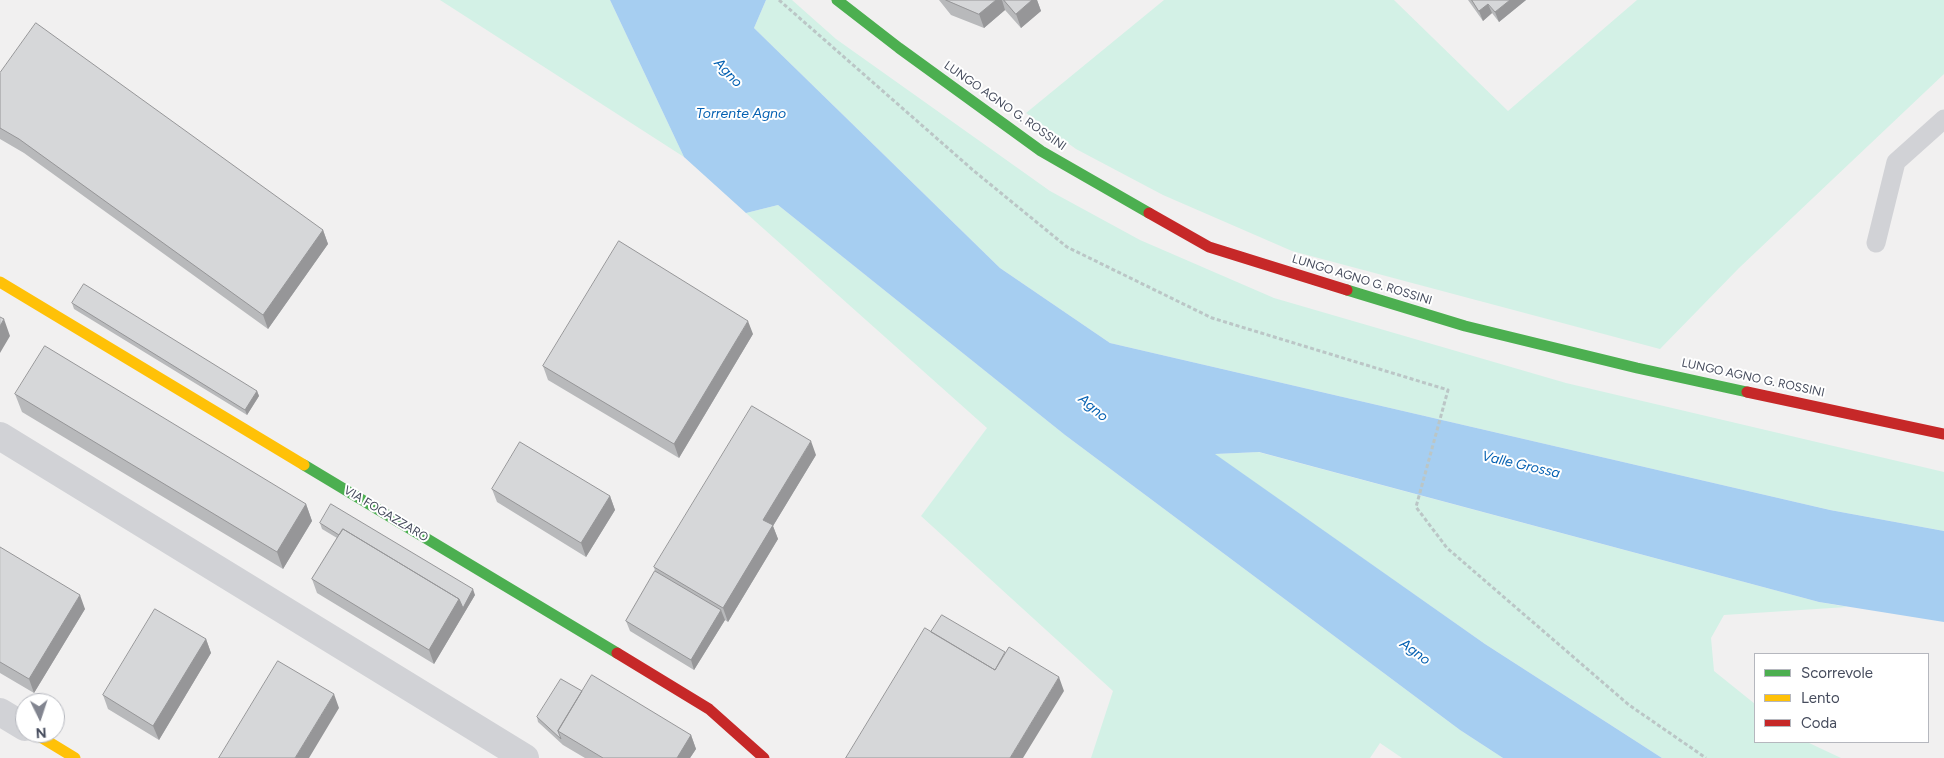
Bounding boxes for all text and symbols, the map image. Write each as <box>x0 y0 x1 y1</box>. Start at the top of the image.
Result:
water label: Agno <box>710 55 746 91</box>
street label: LUNGO AGNO G. ROSSINI <box>941 58 1069 154</box>
water label: Torrente Agno <box>696 106 786 122</box>
street label: LUNGO AGNO G. ROSSINI <box>1290 252 1434 308</box>
street label: LUNGO AGNO G. ROSSINI <box>1680 356 1826 400</box>
water label: Agno <box>1075 391 1111 425</box>
water label: Valle Grossa <box>1480 448 1562 482</box>
street label: VIA FOGAZZARO <box>341 483 431 545</box>
water label: Agno <box>1396 635 1434 669</box>
legend <box>1754 653 1929 743</box>
text: Scorrevole <box>1801 664 1873 682</box>
text: Lento <box>1801 689 1840 707</box>
north arrow <box>15 693 65 743</box>
text: Coda <box>1801 714 1837 732</box>
text: N <box>35 724 47 741</box>

